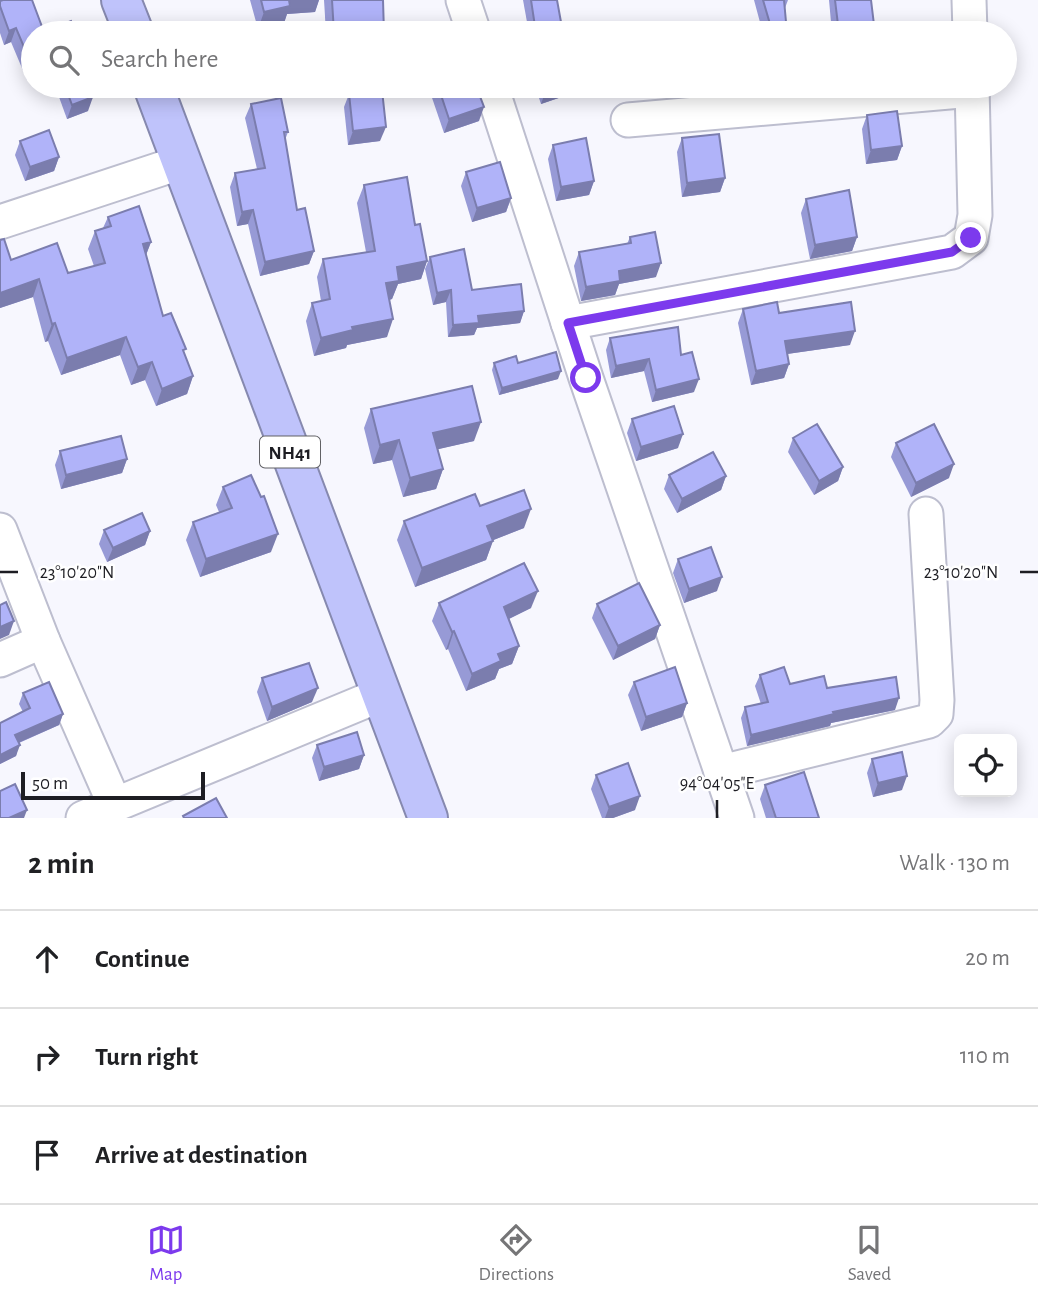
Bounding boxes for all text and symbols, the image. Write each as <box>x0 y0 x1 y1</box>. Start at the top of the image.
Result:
search box <box>21 21 1017 98</box>
icon: search <box>45 41 83 79</box>
text: Search here <box>101 46 219 72</box>
route end <box>955 222 986 253</box>
route start <box>570 362 601 393</box>
road number: NH41 <box>260 436 320 467</box>
text: 23°10'20"N <box>40 564 114 582</box>
text: 23°10'20"N <box>924 564 998 582</box>
map controls <box>954 734 1017 797</box>
button: locate <box>954 734 1017 797</box>
scale bar <box>21 769 205 801</box>
text: 50 m <box>32 774 68 793</box>
text: 94°04'05"E <box>680 775 754 793</box>
text: 2 min <box>28 849 95 879</box>
text: Walk · 130 m <box>899 852 1010 875</box>
icon: ahead <box>28 940 66 978</box>
text: Continue <box>95 946 190 972</box>
text: 20 m <box>965 947 1010 970</box>
icon: right <box>28 1038 66 1076</box>
text: Turn right <box>95 1044 198 1070</box>
text: 110 m <box>960 1045 1010 1068</box>
icon: arrive <box>28 1136 66 1174</box>
text: Arrive at destination <box>95 1142 308 1168</box>
tab: Map <box>147 1221 185 1286</box>
tab: Directions <box>478 1221 554 1286</box>
tab: Saved <box>848 1221 891 1286</box>

